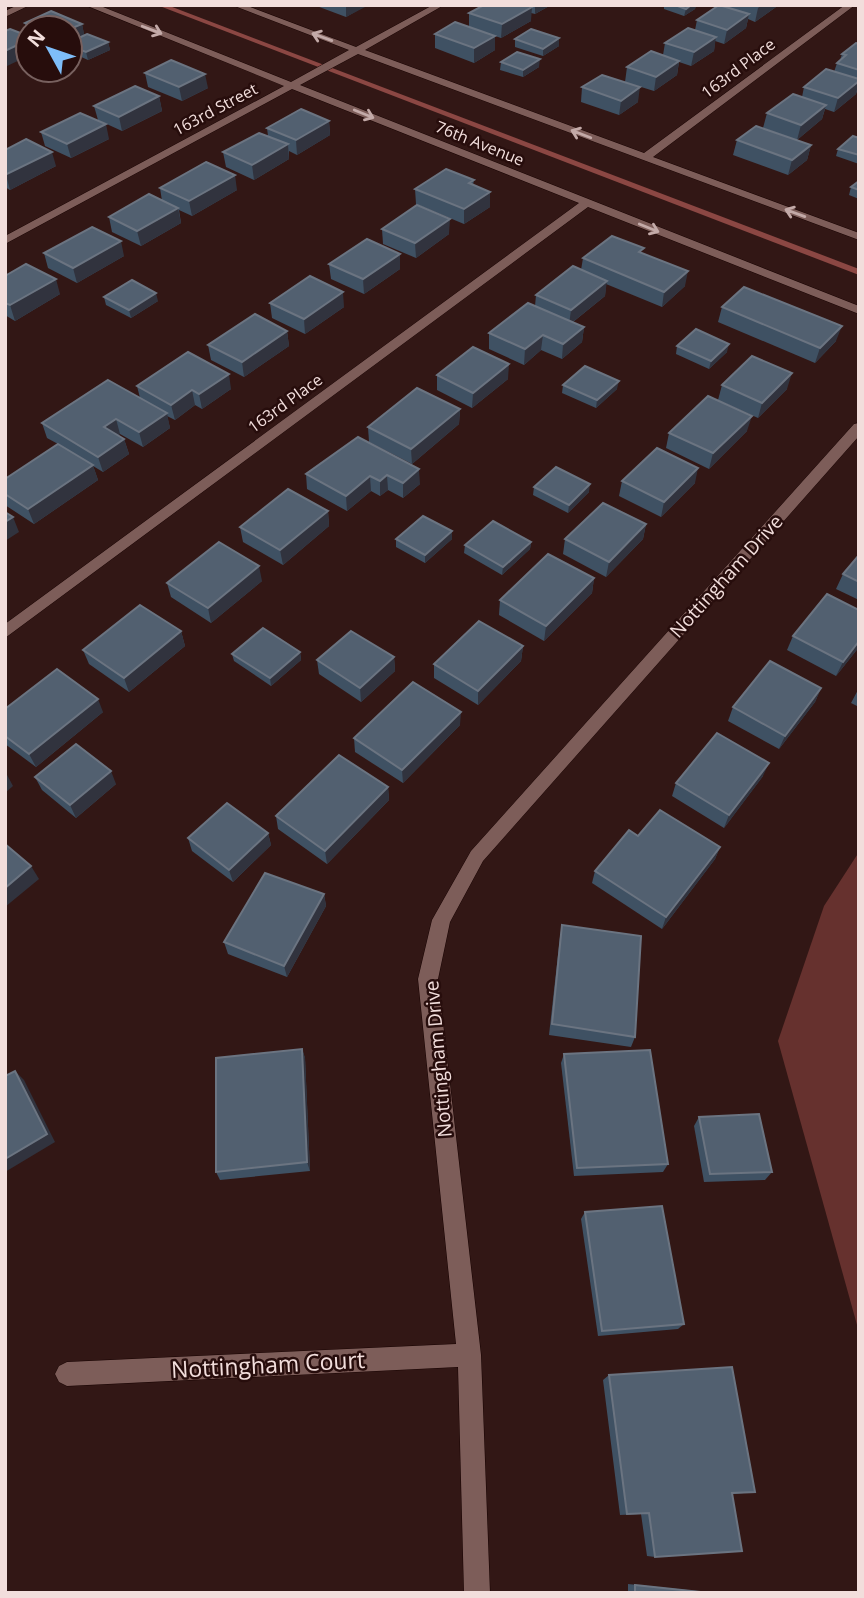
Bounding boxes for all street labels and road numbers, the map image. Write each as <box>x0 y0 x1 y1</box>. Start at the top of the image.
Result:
street label: 163rd Place <box>697 33 779 103</box>
street label: 163rd Street <box>169 77 261 140</box>
street label: 76th Avenue <box>432 115 528 171</box>
street label: 163rd Place <box>243 368 327 438</box>
street label: Nottingham Drive <box>664 509 788 643</box>
street label: Nottingham Drive <box>418 980 458 1138</box>
street label: Nottingham Court <box>170 1343 366 1385</box>

